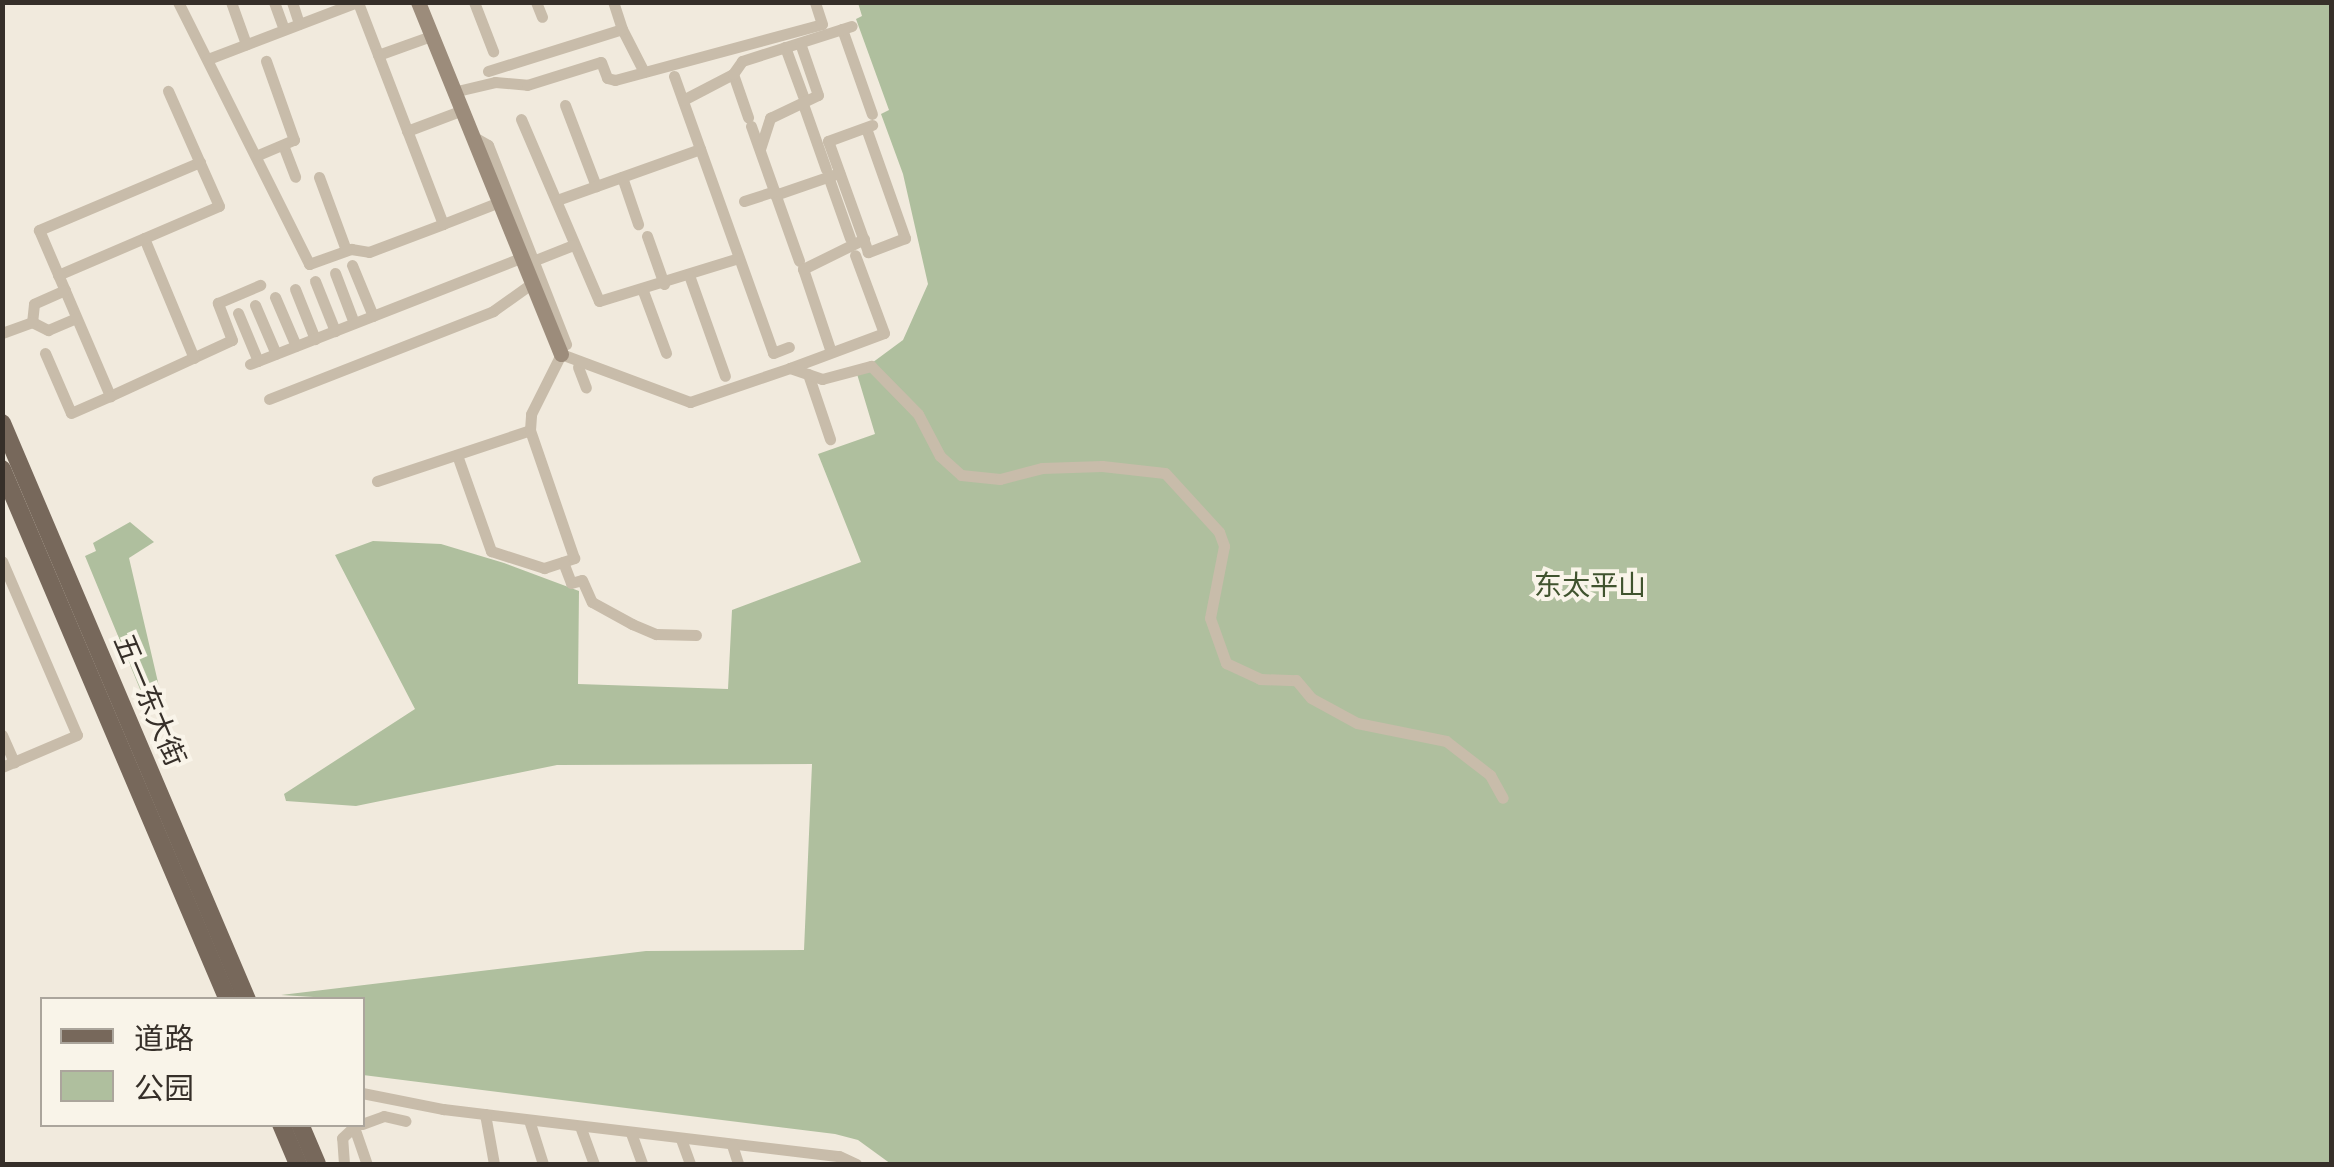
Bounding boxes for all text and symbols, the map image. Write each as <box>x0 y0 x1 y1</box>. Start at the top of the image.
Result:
park label: 东太平山 <box>1534 568 1646 602</box>
street label: 五一东大街 <box>107 629 193 771</box>
legend <box>40 997 365 1127</box>
text: 道路 <box>134 1018 194 1057</box>
text: 公园 <box>134 1068 194 1107</box>

